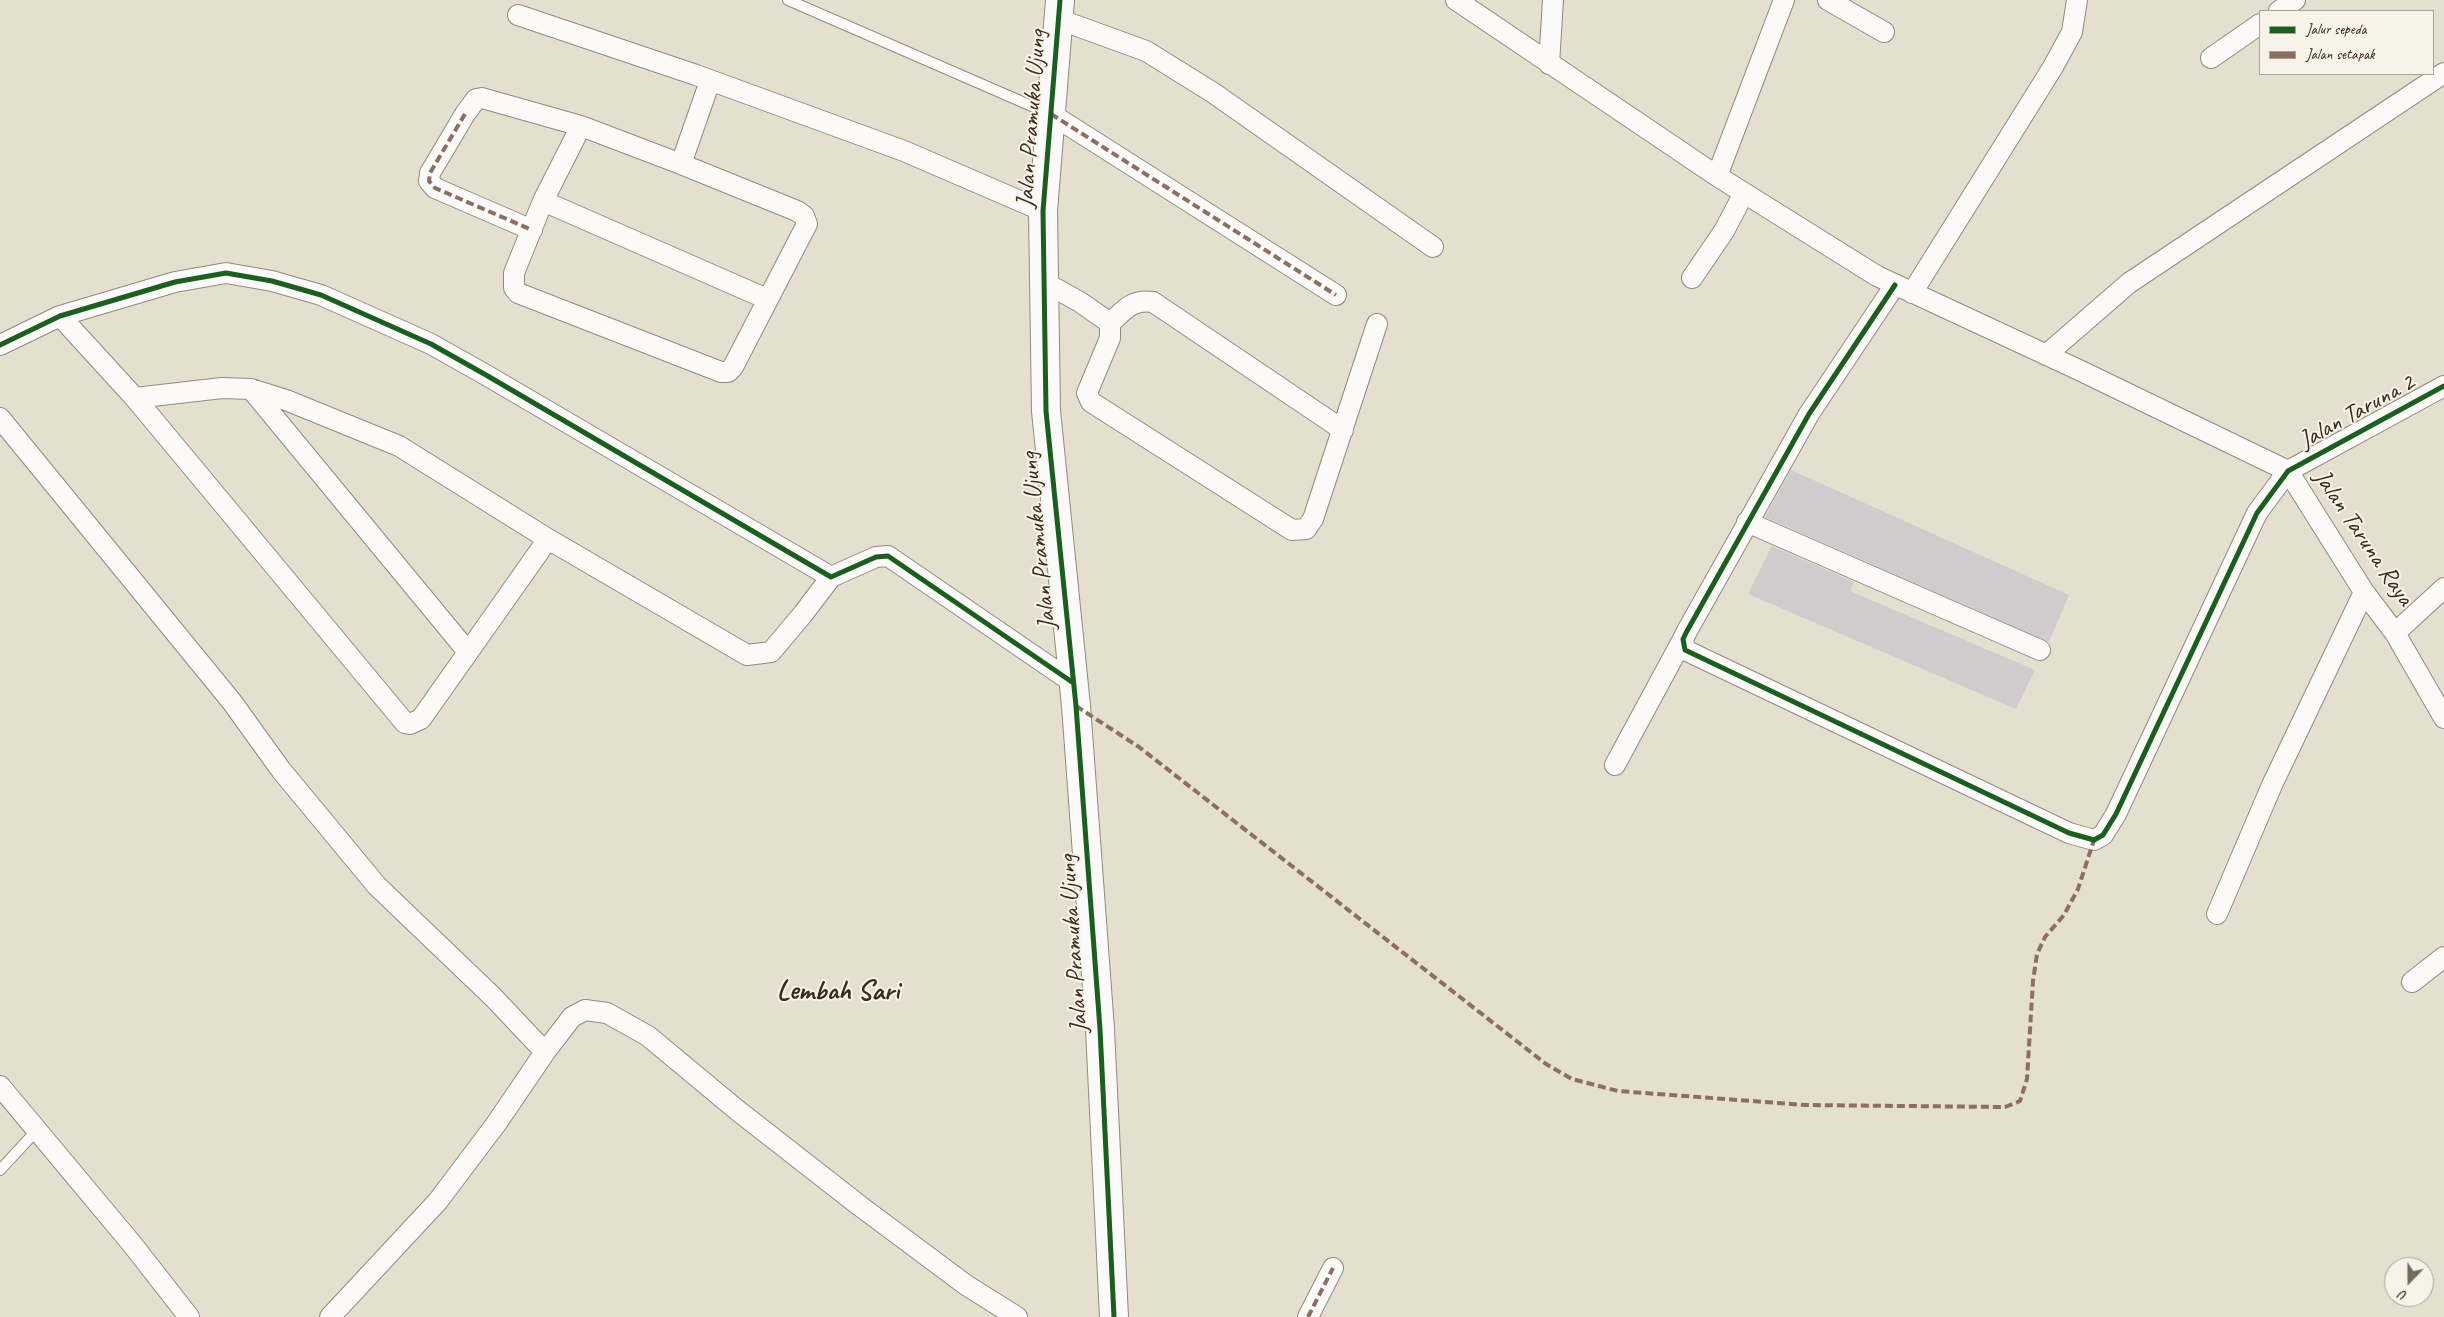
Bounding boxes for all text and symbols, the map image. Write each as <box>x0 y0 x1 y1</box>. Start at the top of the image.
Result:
legend <box>2259 10 2434 75</box>
text: Jalur sepeda <box>2306 20 2367 39</box>
street label: Jalan Pramuka Ujung <box>1011 29 1053 209</box>
text: Jalan setapak <box>2306 45 2375 64</box>
street label: Jalan Taruna 2 <box>2294 368 2420 456</box>
street label: Jalan Pramuka Ujung <box>1015 451 1063 631</box>
street label: Jalan Taruna Raya <box>2306 464 2420 612</box>
street label: Jalan Pramuka Ujung <box>1053 854 1095 1034</box>
district label: Lembah Sari <box>777 975 899 1009</box>
north arrow <box>2384 1257 2434 1307</box>
text: U <box>2397 1286 2410 1305</box>

